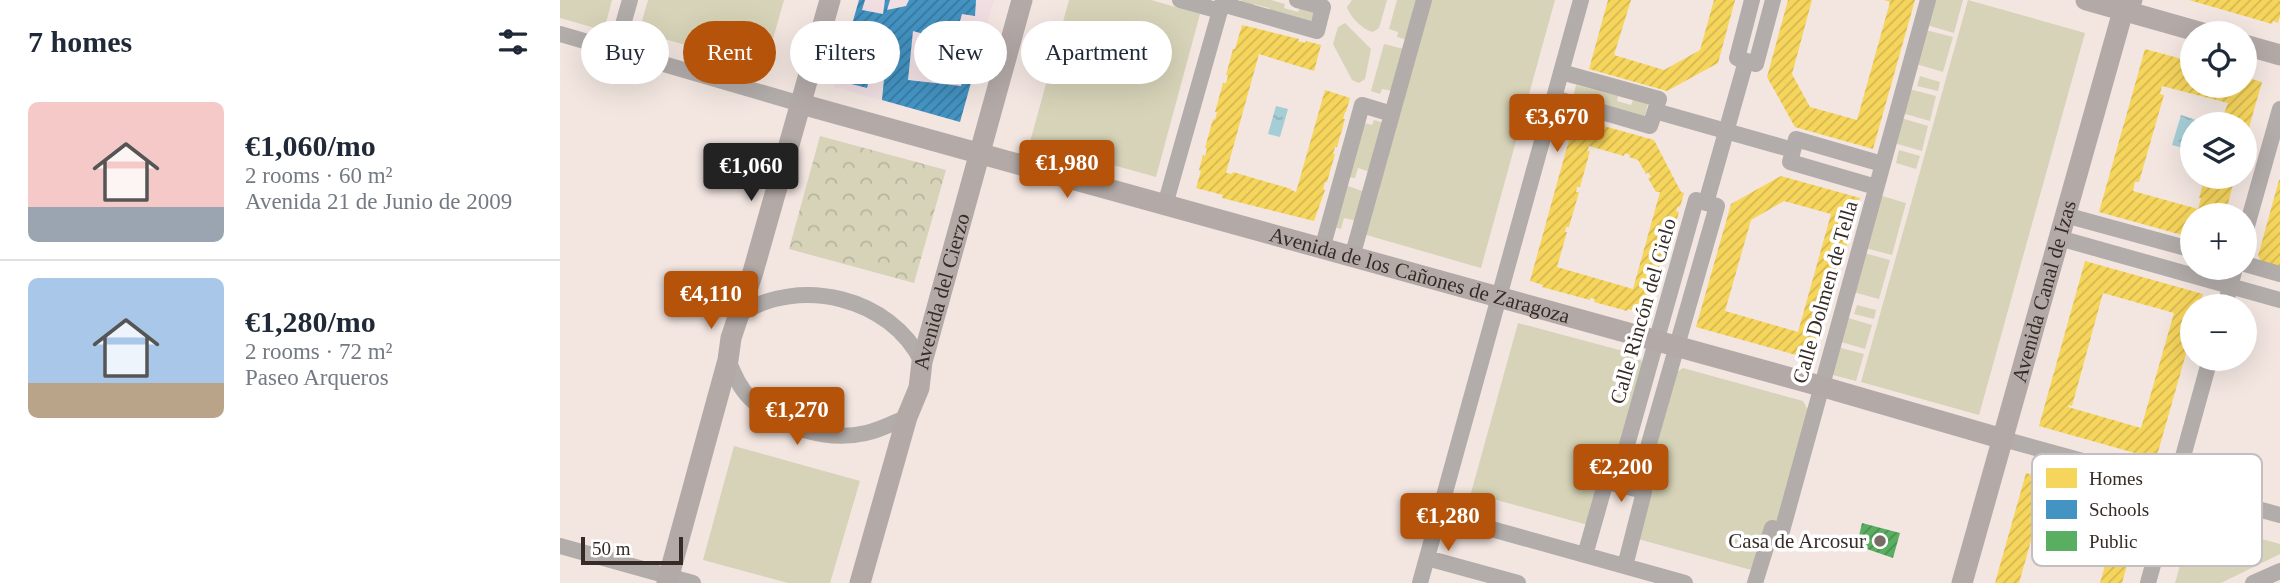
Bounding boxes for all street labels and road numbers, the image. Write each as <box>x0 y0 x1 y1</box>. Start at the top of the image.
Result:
street label: Calle Dolmen de Tella <box>1787 197 1863 386</box>
street label: Avenida Canal de Izas <box>2007 198 2081 385</box>
street label: Avenida del Cierzo <box>909 211 975 371</box>
street label: Calle Rincón del Cielo <box>1605 215 1681 407</box>
street label: Avenida de los Cañones de Zaragoza <box>1267 222 1573 328</box>

